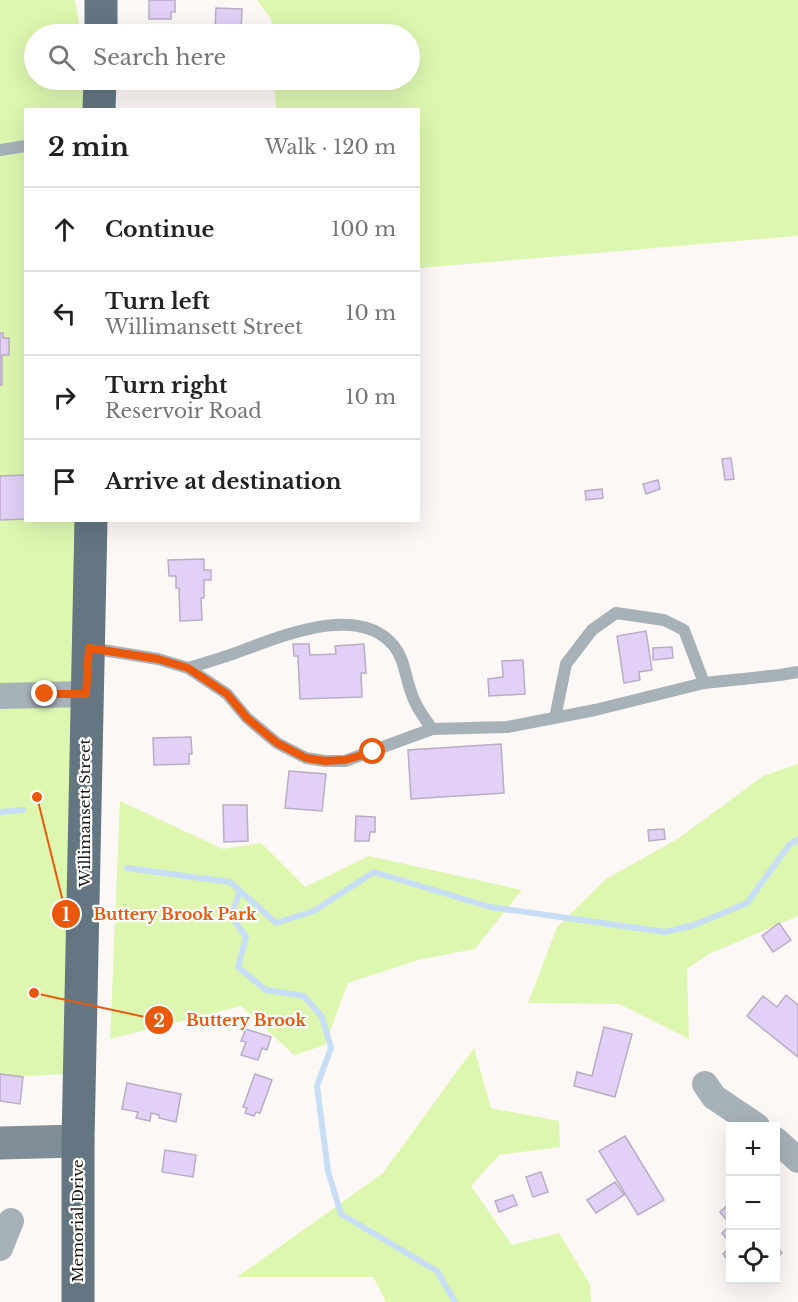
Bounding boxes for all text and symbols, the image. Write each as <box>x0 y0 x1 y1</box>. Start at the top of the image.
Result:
search box <box>24 24 420 90</box>
icon: search <box>45 41 78 74</box>
text: Search here <box>93 44 226 71</box>
text: 2 min <box>48 131 129 163</box>
text: Walk · 120 m <box>265 135 396 159</box>
icon: ahead <box>48 213 81 246</box>
text: Continue <box>105 216 214 243</box>
text: 100 m <box>331 217 396 241</box>
text: Turn left <box>105 288 210 315</box>
icon: left <box>48 297 81 330</box>
text: 10 m <box>346 301 396 325</box>
text: Willimansett Street <box>105 315 303 339</box>
text: Turn right <box>105 372 227 399</box>
icon: right <box>48 381 81 414</box>
text: 10 m <box>346 385 396 409</box>
text: Reservoir Road <box>105 399 262 423</box>
icon: arrive <box>48 465 81 498</box>
text: Arrive at destination <box>105 468 342 495</box>
route end <box>31 680 57 706</box>
street label: Willimansett Street <box>75 738 94 888</box>
route start <box>359 738 385 764</box>
callout: Buttery Brook Park <box>51 897 269 931</box>
text: 1 <box>62 904 70 926</box>
text: Buttery Brook Park <box>93 904 257 924</box>
callout: Buttery Brook <box>144 1003 318 1037</box>
text: 2 <box>153 1010 165 1032</box>
text: Buttery Brook <box>186 1010 306 1030</box>
map controls <box>726 1122 780 1284</box>
button: + <box>726 1122 780 1176</box>
street label: Memorial Drive <box>68 1159 87 1283</box>
button: − <box>726 1176 780 1230</box>
button: locate <box>726 1230 780 1284</box>

